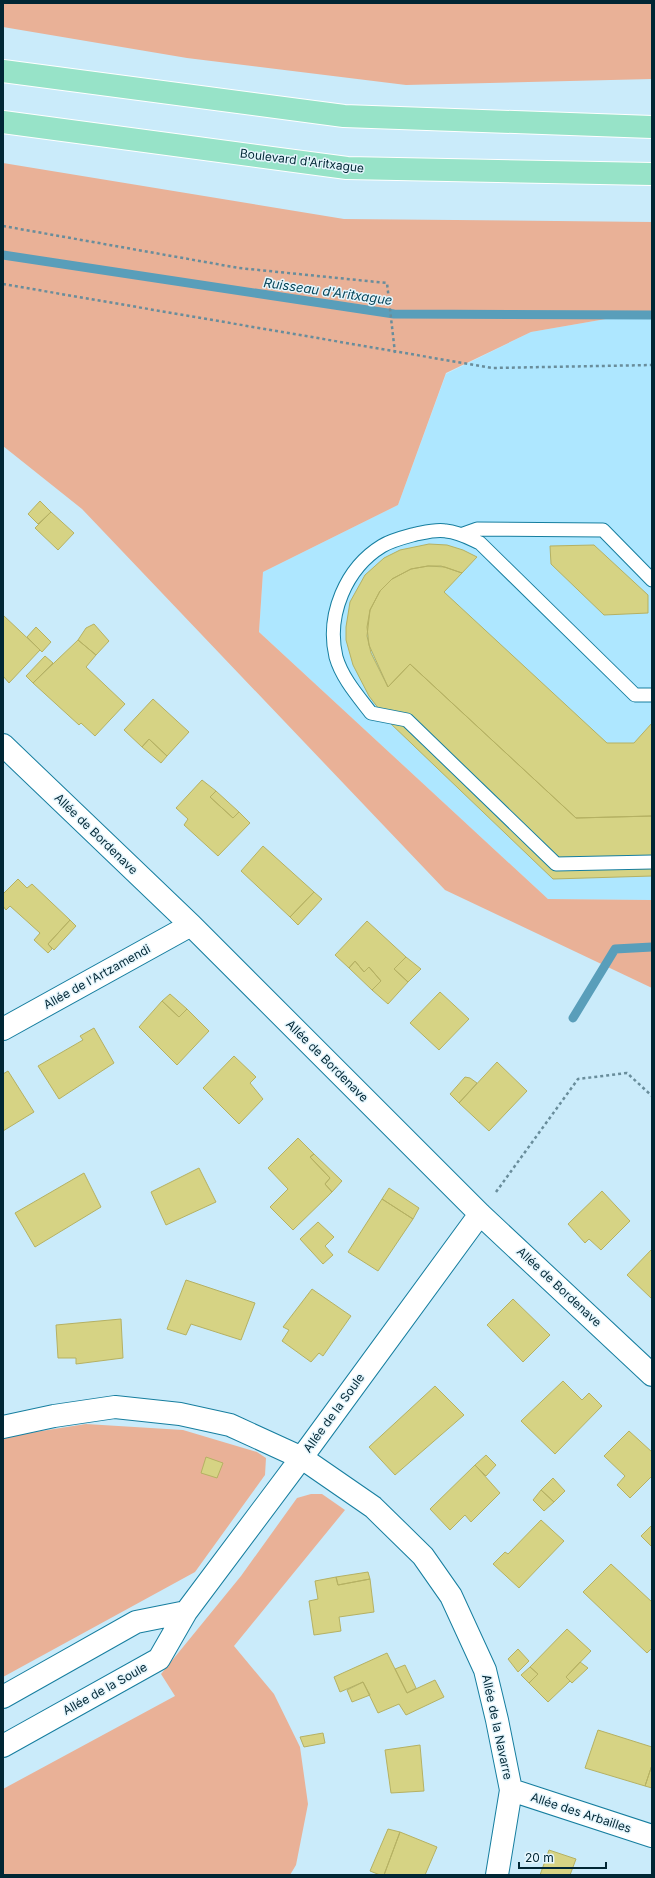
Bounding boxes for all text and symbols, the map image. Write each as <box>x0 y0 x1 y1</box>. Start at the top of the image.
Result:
street label: Boulevard d'Aritxague <box>239 145 365 176</box>
water label: Ruisseau d'Aritxague <box>263 274 393 308</box>
street label: Allée de Bordenave <box>52 790 141 877</box>
street label: Allée de l'Artzamendi <box>41 941 153 1012</box>
street label: Allée de Bordenave <box>283 1016 372 1105</box>
street label: Allée de Bordenave <box>514 1244 605 1330</box>
street label: Allée de la Soule <box>300 1370 367 1455</box>
street label: Allée de la Soule <box>60 1659 150 1718</box>
street label: Allée de la Navarre <box>479 1673 516 1781</box>
street label: Allée des Arbailles <box>529 1789 633 1836</box>
scale bar <box>519 1844 606 1870</box>
text: 20 m <box>525 1850 554 1865</box>

